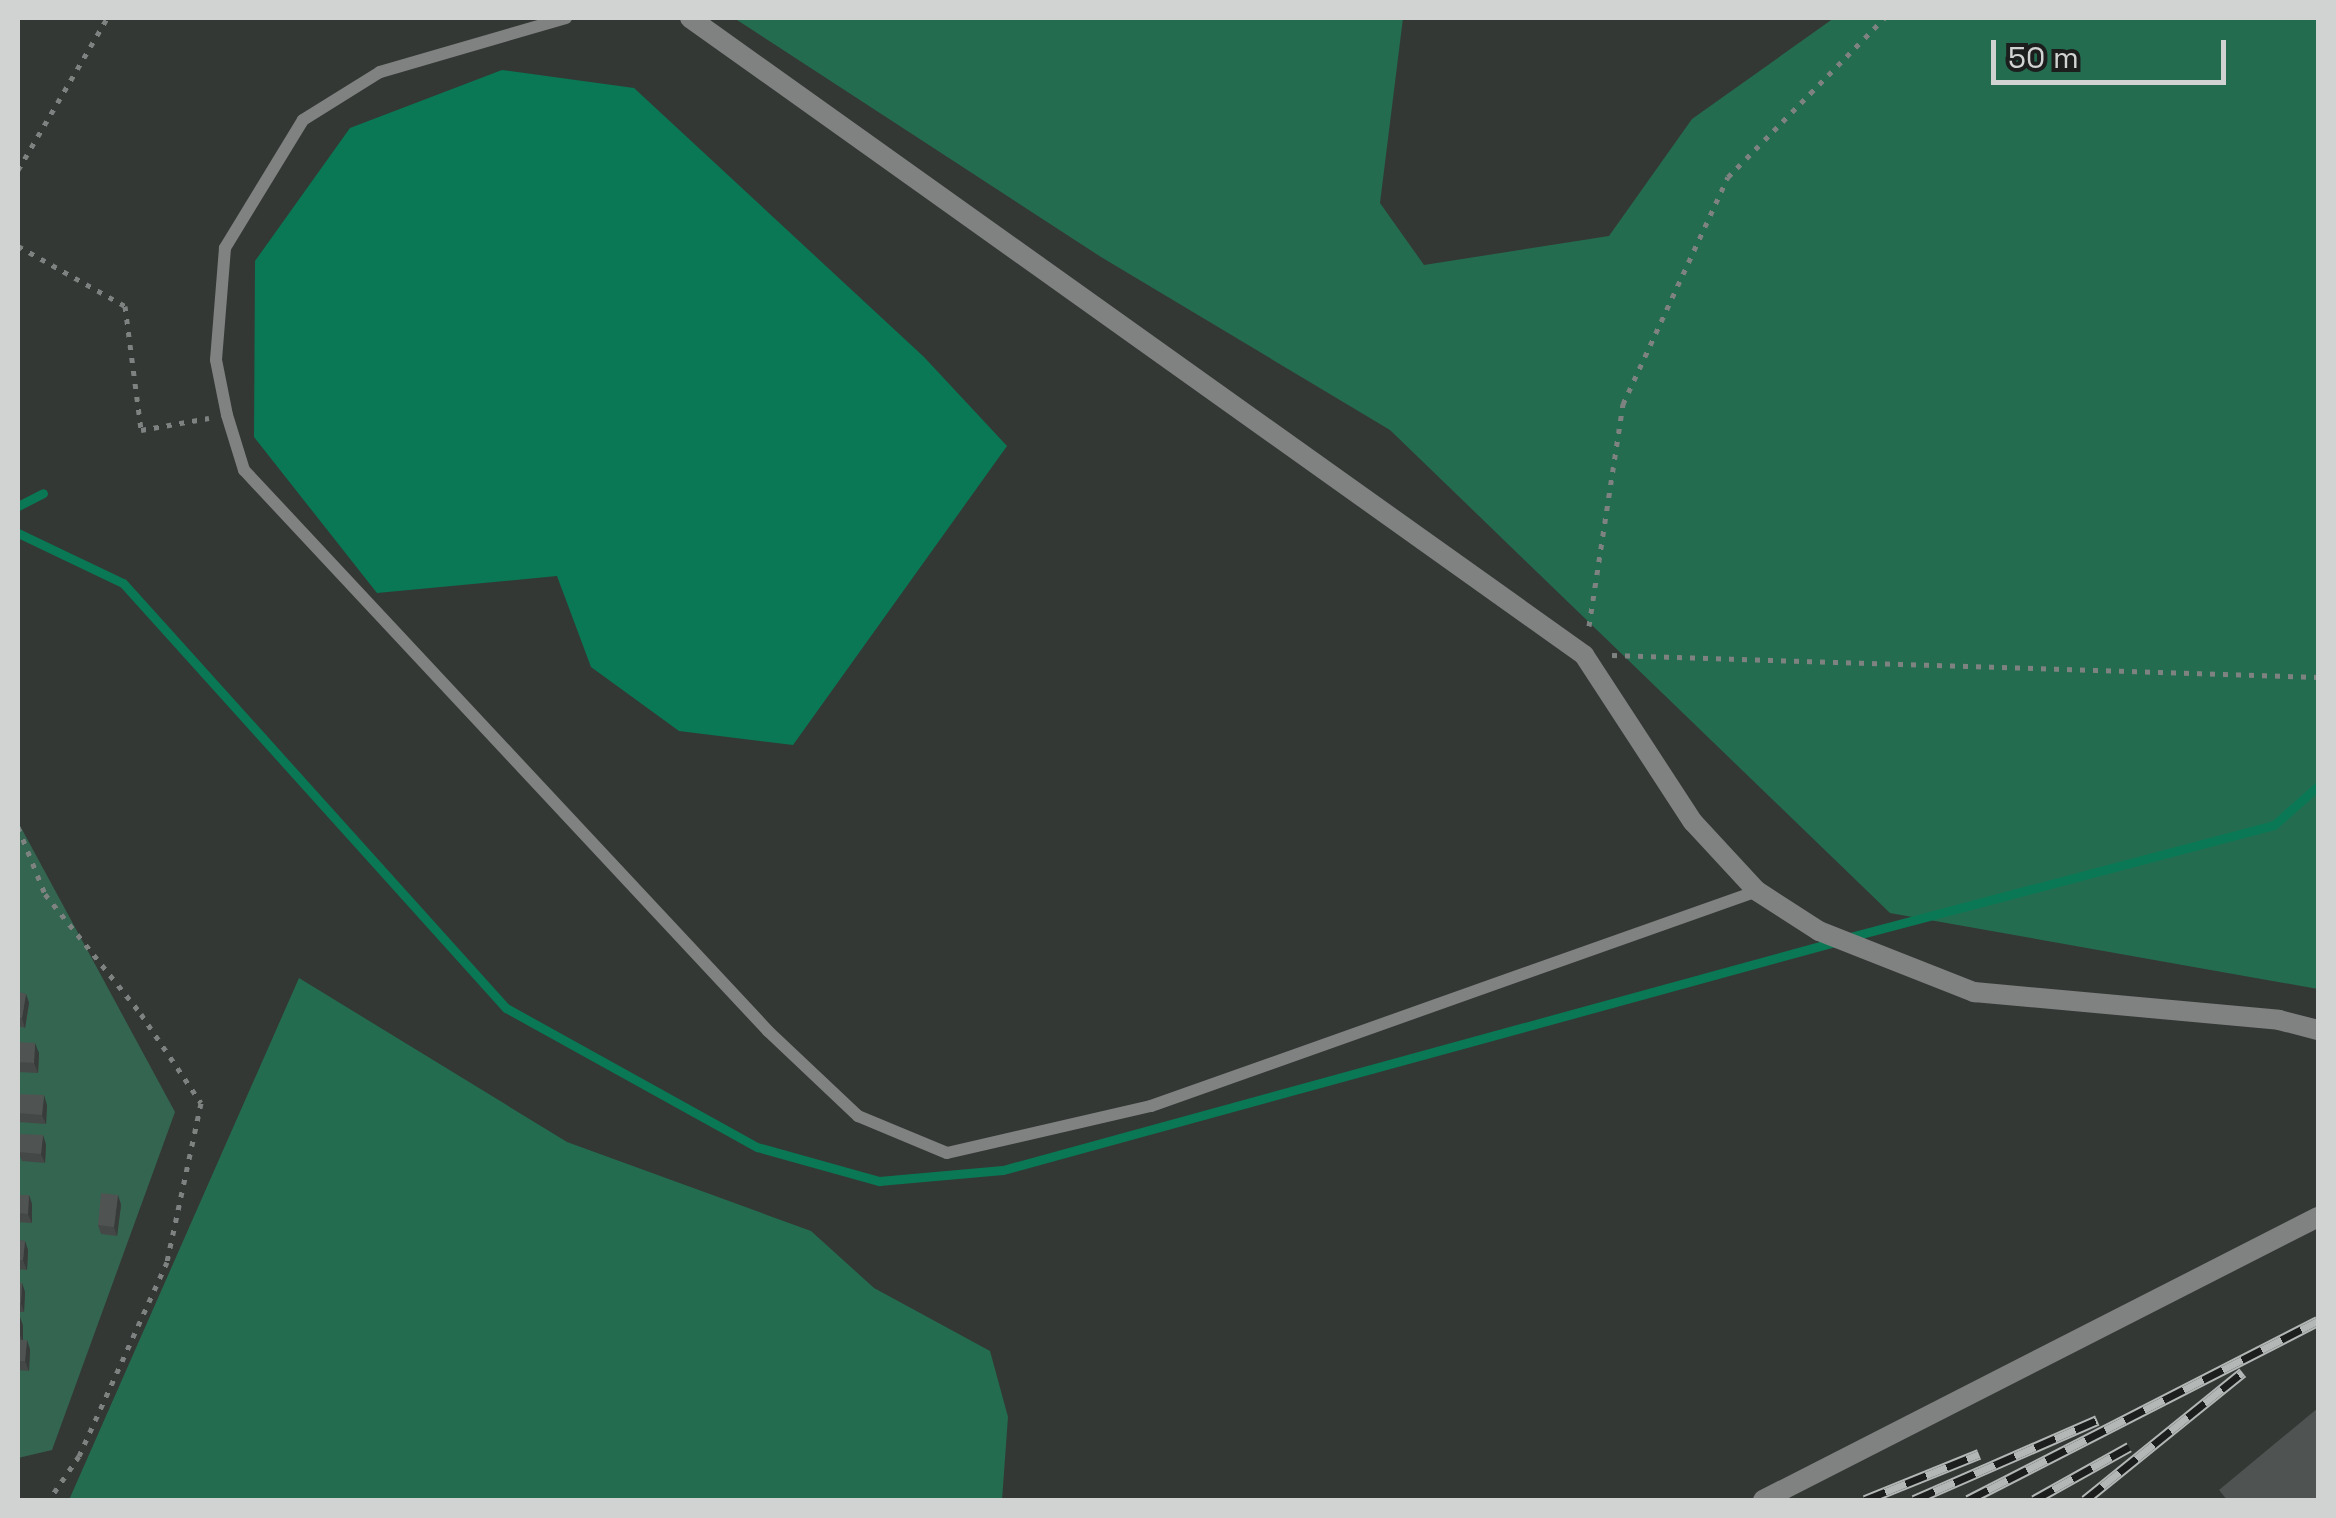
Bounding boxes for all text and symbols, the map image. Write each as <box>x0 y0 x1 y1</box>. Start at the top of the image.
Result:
scale bar <box>1996 20 2231 82</box>
text: 50 m <box>2008 38 2079 77</box>

